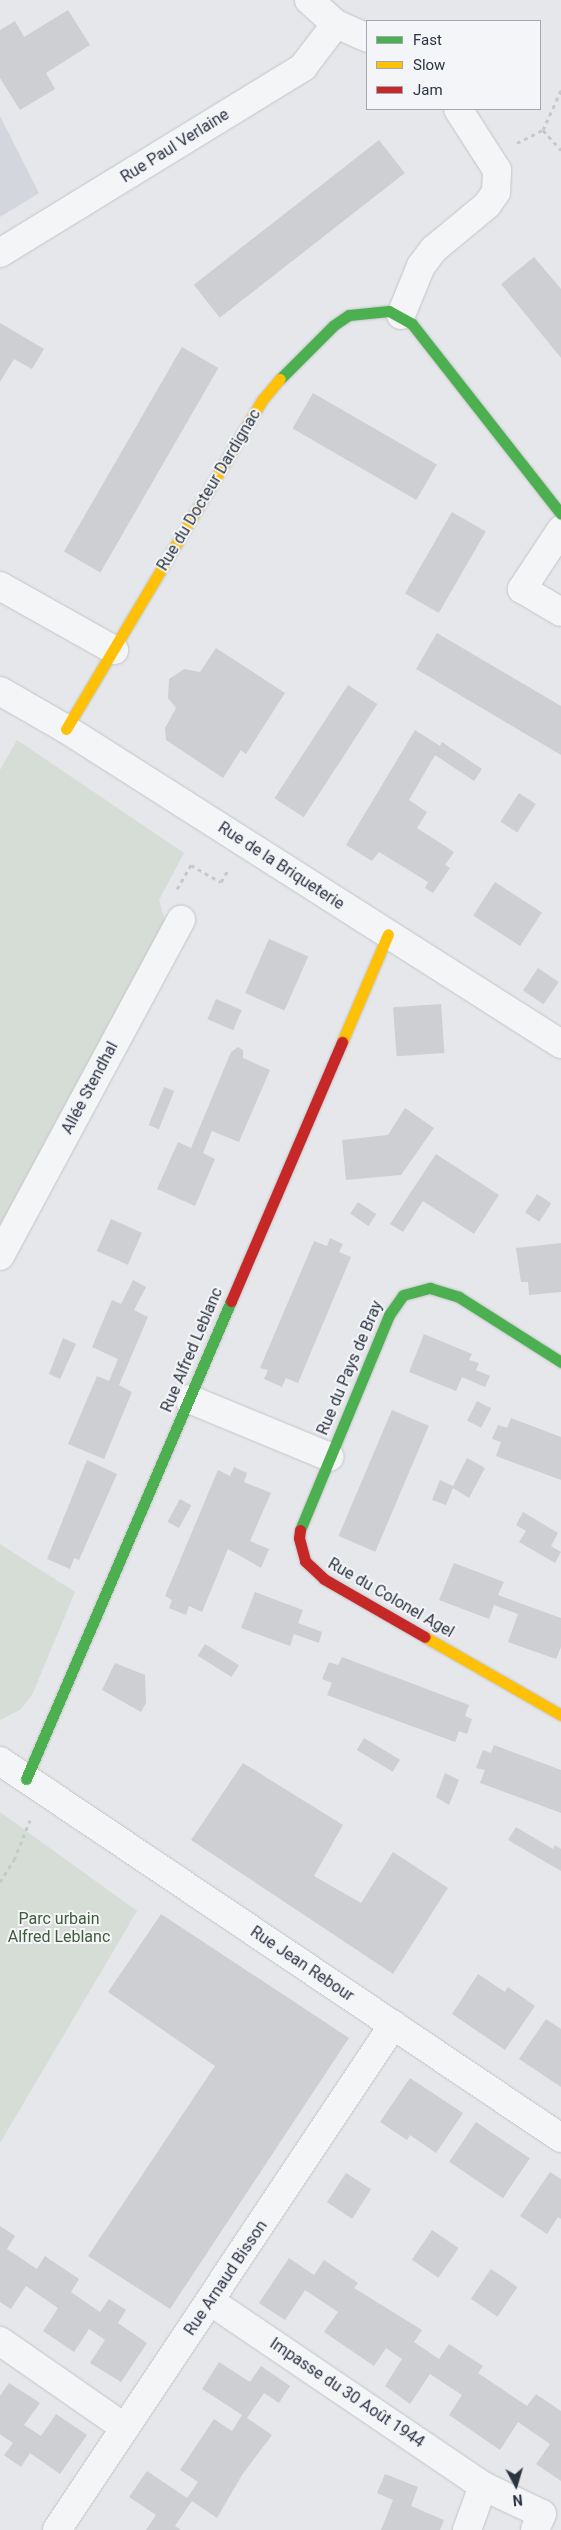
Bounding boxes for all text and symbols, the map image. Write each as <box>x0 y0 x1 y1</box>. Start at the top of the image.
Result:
legend <box>366 20 541 110</box>
text: Fast <box>413 31 442 49</box>
text: Slow <box>413 56 445 74</box>
text: Jam <box>413 81 443 99</box>
street label: Rue Paul Verlaine <box>117 105 233 187</box>
street label: Rue du Docteur Dardignac <box>153 406 265 574</box>
street label: Rue de la Briqueterie <box>214 818 348 914</box>
street label: Allée Stendhal <box>58 1039 122 1137</box>
street label: Rue Alfred Leblanc <box>157 1285 227 1415</box>
street label: Rue du Pays de Bray <box>313 1298 387 1438</box>
street label: Rue du Colonel Agel <box>325 1554 457 1642</box>
park label: Parc urbain Alfred Leblanc <box>8 1909 110 1947</box>
street label: Rue Jean Rebour <box>247 1922 357 2006</box>
street label: Rue Arnaud Bisson <box>180 2217 272 2339</box>
street label: Impasse du 30 Août 1944 <box>266 2334 428 2452</box>
north arrow <box>491 2460 541 2510</box>
text: N <box>512 2491 523 2508</box>

